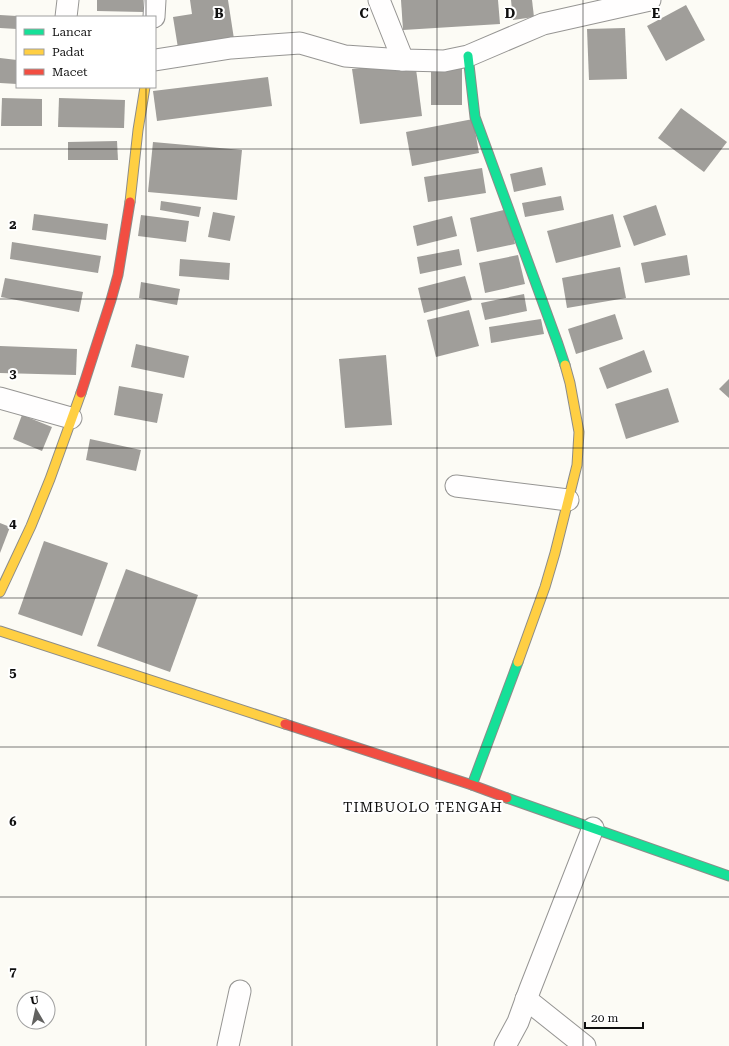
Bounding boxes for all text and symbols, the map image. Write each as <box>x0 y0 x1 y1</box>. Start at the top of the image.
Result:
text: B <box>214 6 224 21</box>
text: C <box>359 6 369 21</box>
text: D <box>505 6 515 21</box>
text: E <box>652 6 660 21</box>
legend <box>16 16 156 88</box>
text: Lancar <box>52 25 92 39</box>
text: Padat <box>52 45 85 59</box>
text: Macet <box>52 65 88 79</box>
text: 2 <box>9 217 17 232</box>
text: 3 <box>9 366 17 381</box>
text: 4 <box>9 516 17 531</box>
text: 5 <box>9 665 17 680</box>
district label: TIMBUOLO TENGAH <box>343 799 503 815</box>
text: 6 <box>9 814 17 829</box>
text: 7 <box>9 964 17 979</box>
north arrow <box>16 990 56 1030</box>
text: U <box>29 993 40 1008</box>
scale bar <box>585 1004 643 1030</box>
text: 20 m <box>591 1011 618 1025</box>

